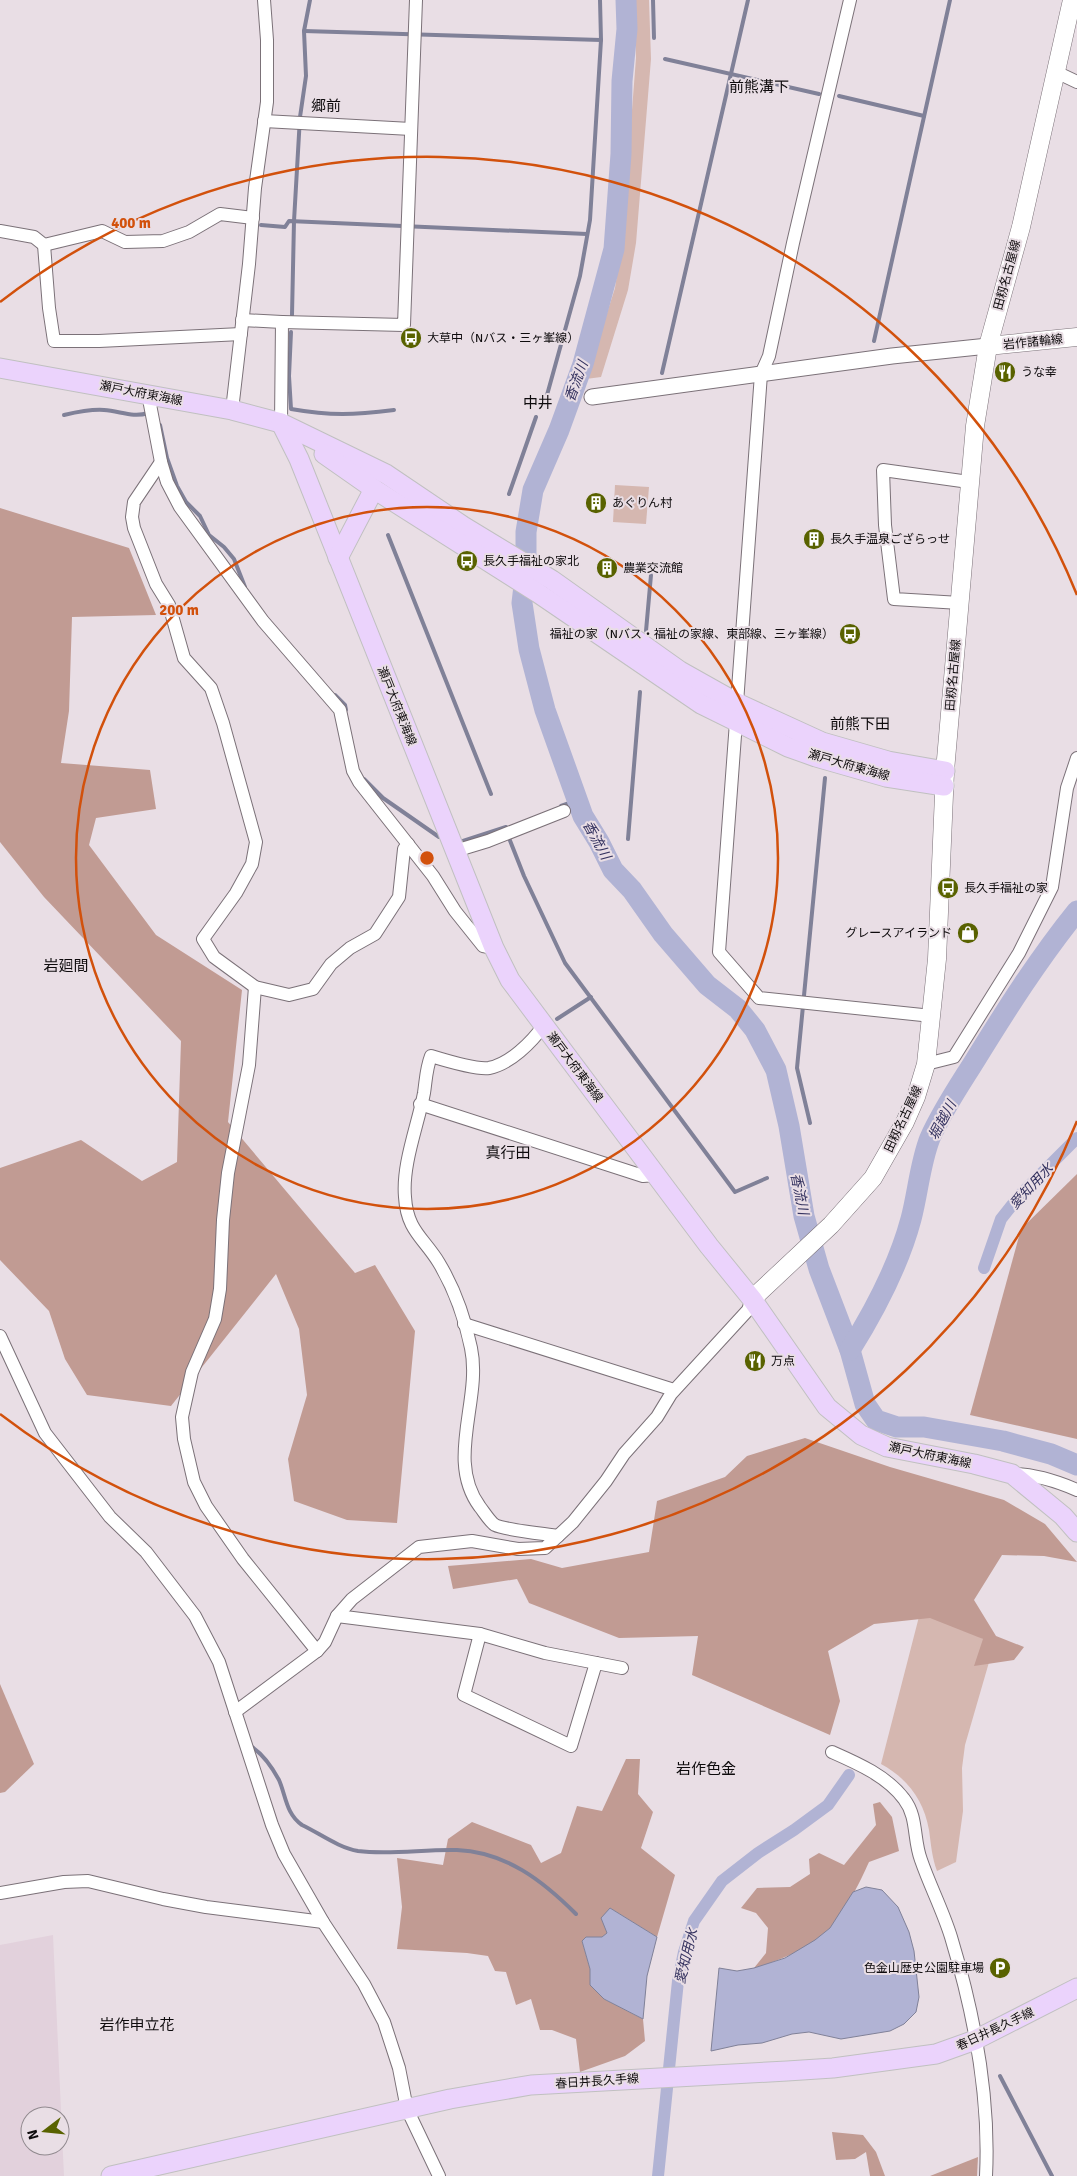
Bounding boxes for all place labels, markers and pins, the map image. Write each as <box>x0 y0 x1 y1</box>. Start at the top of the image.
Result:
bus stop icon: 大草中（Nバス・三ヶ峯線） <box>399 326 423 350</box>
place label: 大草中（Nバス・三ヶ峯線） <box>427 331 579 346</box>
restaurant icon: うな幸 <box>993 360 1017 384</box>
place label: うな幸 <box>1021 365 1057 380</box>
building icon: あぐりん村 <box>584 491 608 515</box>
place label: あぐりん村 <box>612 496 673 511</box>
building icon: 長久手温泉ござらっせ <box>802 527 826 551</box>
place label: 長久手温泉ござらっせ <box>830 532 950 547</box>
bus stop icon: 長久手福祉の家北 <box>455 549 479 573</box>
place label: 長久手福祉の家北 <box>483 554 579 569</box>
building icon: 農業交流館 <box>595 556 619 580</box>
place label: 農業交流館 <box>623 561 683 576</box>
bus stop icon: 福祉の家（Nバス・福祉の家線、東部線、三ヶ峯線） <box>838 622 862 646</box>
place label: 福祉の家（Nバス・福祉の家線、東部線、三ヶ峯線） <box>550 627 834 642</box>
centre of rings <box>418 849 436 867</box>
bus stop icon: 長久手福祉の家 <box>936 876 960 900</box>
place label: 長久手福祉の家 <box>964 881 1048 896</box>
shop icon: グレースアイランド <box>956 921 980 945</box>
place label: グレースアイランド <box>845 926 952 941</box>
restaurant icon: 万点 <box>743 1349 767 1373</box>
place label: 万点 <box>771 1354 795 1369</box>
parking icon: 色金山歴史公園駐車場 <box>988 1956 1012 1980</box>
place label: 色金山歴史公園駐車場 <box>864 1961 984 1976</box>

